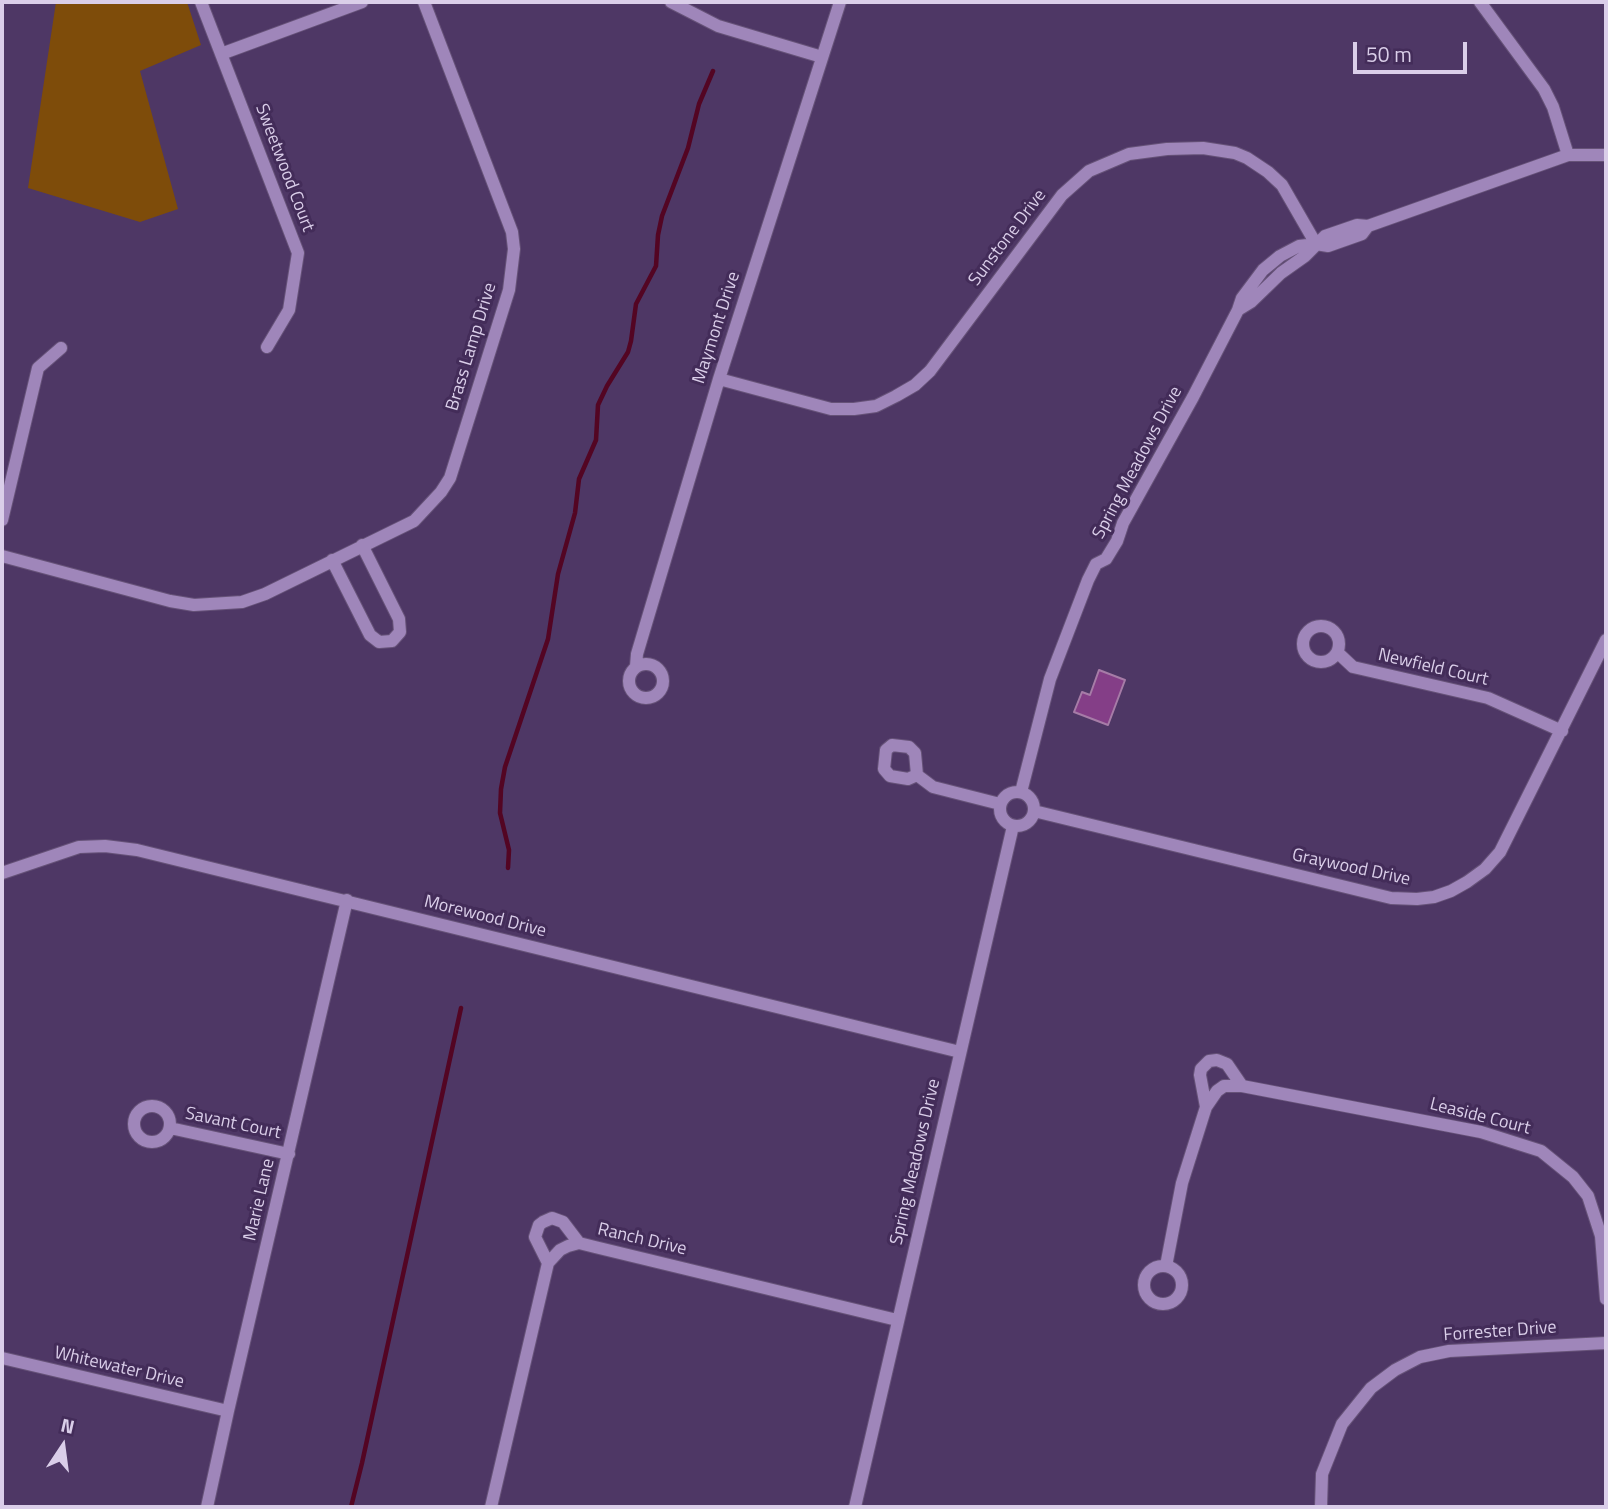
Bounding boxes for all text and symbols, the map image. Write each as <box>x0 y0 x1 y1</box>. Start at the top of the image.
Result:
scale bar <box>1356 28 1470 72</box>
text: 50 m <box>1366 38 1412 70</box>
street label: Sweetwood Court <box>250 101 318 235</box>
street label: Sunstone Drive <box>965 185 1051 291</box>
street label: Maymont Drive <box>689 269 745 387</box>
street label: Brass Lamp Drive <box>442 280 502 414</box>
street label: Spring Meadows Drive <box>1089 383 1187 543</box>
street label: Newfield Court <box>1376 645 1490 691</box>
street label: Graywood Drive <box>1290 845 1412 891</box>
street label: Morewood Drive <box>422 891 548 943</box>
street label: Spring Meadows Drive <box>886 1077 946 1247</box>
street label: Leaside Court <box>1428 1094 1532 1140</box>
street label: Savant Court <box>183 1103 283 1145</box>
street label: Marie Lane <box>240 1157 280 1243</box>
street label: Ranch Drive <box>595 1219 689 1261</box>
street label: Forrester Drive <box>1443 1317 1557 1347</box>
street label: Whitewater Drive <box>52 1343 186 1393</box>
text: N <box>58 1409 78 1441</box>
north arrow <box>28 1411 98 1481</box>

